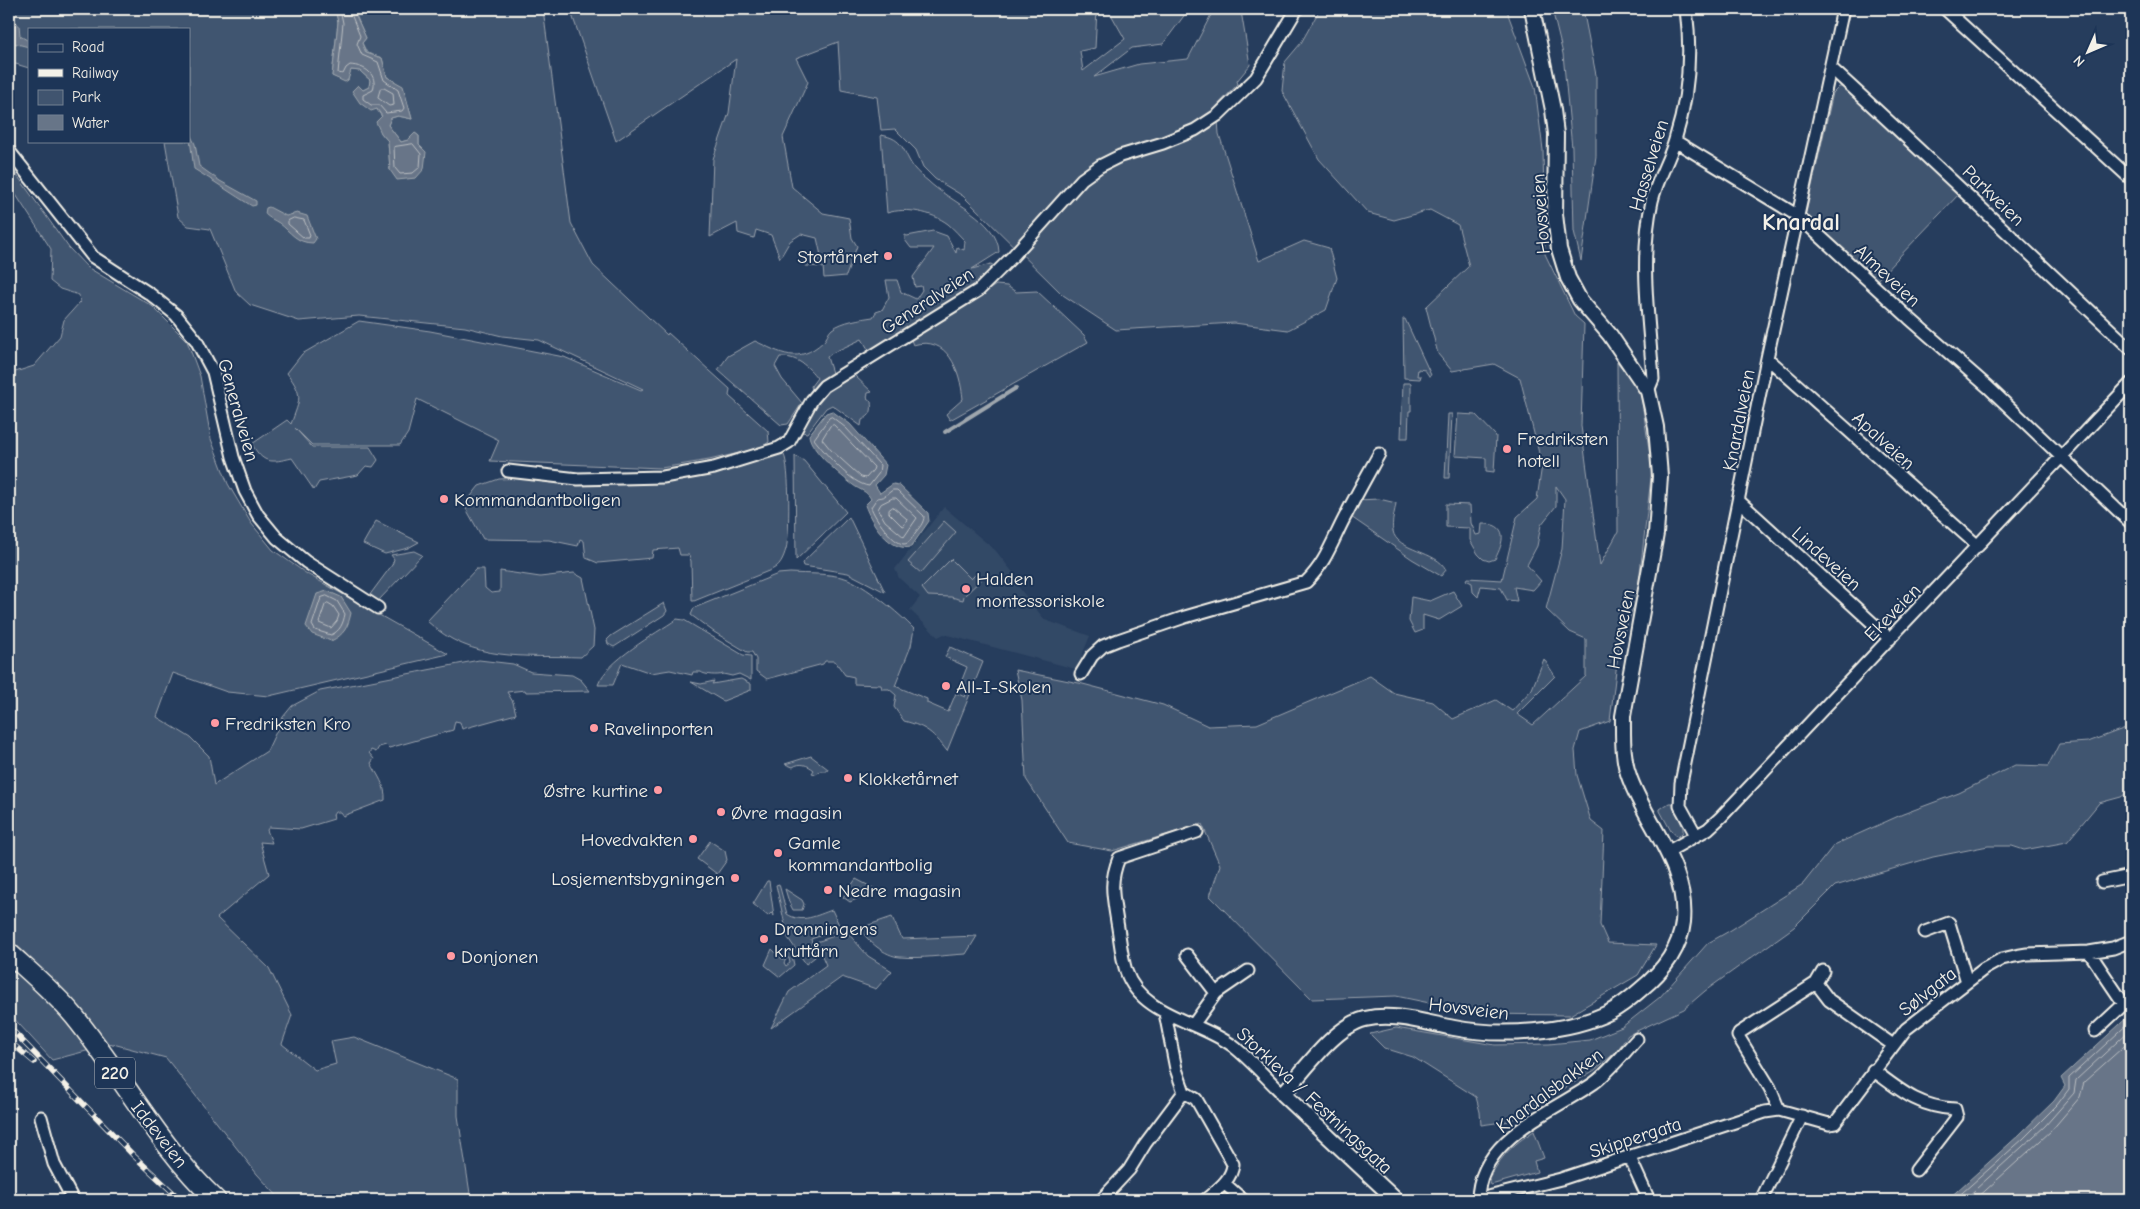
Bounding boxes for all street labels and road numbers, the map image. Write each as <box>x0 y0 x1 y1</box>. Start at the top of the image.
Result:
street label: Hasselveien <box>1625 117 1673 214</box>
street label: Parkveien <box>1958 161 2029 231</box>
street label: Hovsveien <box>1527 173 1555 255</box>
street label: Almeveien <box>1850 240 1925 312</box>
street label: Generalveien <box>877 263 978 339</box>
street label: Generalveien <box>213 356 263 464</box>
street label: Knardalveien <box>1718 367 1760 473</box>
street label: Apalveien <box>1848 407 1919 475</box>
street label: Lindeveien <box>1787 522 1865 595</box>
street label: Ekeveien <box>1860 579 1925 646</box>
street label: Hovsveien <box>1602 587 1639 671</box>
street label: Sølvgata <box>1895 963 1961 1021</box>
street label: Hovsveien <box>1427 993 1510 1025</box>
street label: Storkleva / Festningsgata <box>1232 1023 1397 1179</box>
street label: Knardalsbakken <box>1492 1044 1607 1138</box>
road number: 220 <box>95 1058 135 1088</box>
street label: Iddeveien <box>126 1097 192 1172</box>
street label: Skippergata <box>1587 1113 1684 1163</box>

